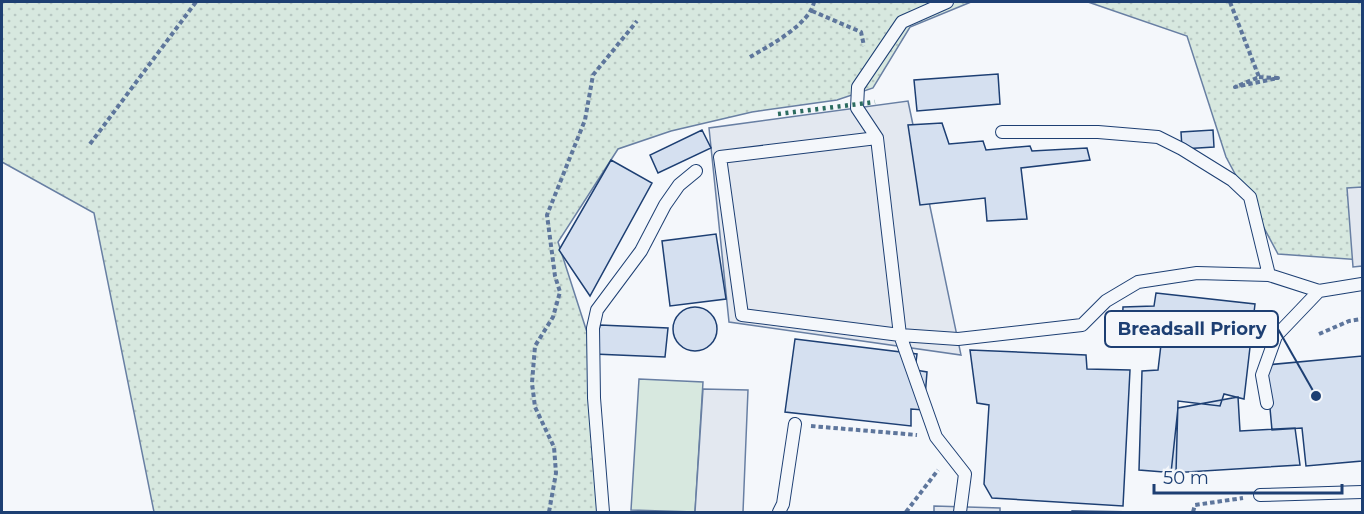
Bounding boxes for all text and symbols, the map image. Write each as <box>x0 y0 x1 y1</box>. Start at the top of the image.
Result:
callout: Breadsall Priory <box>1105 311 1278 347</box>
text: Breadsall Priory <box>1117 318 1267 340</box>
scale bar <box>1154 457 1342 495</box>
text: 50 m <box>1163 467 1209 489</box>

